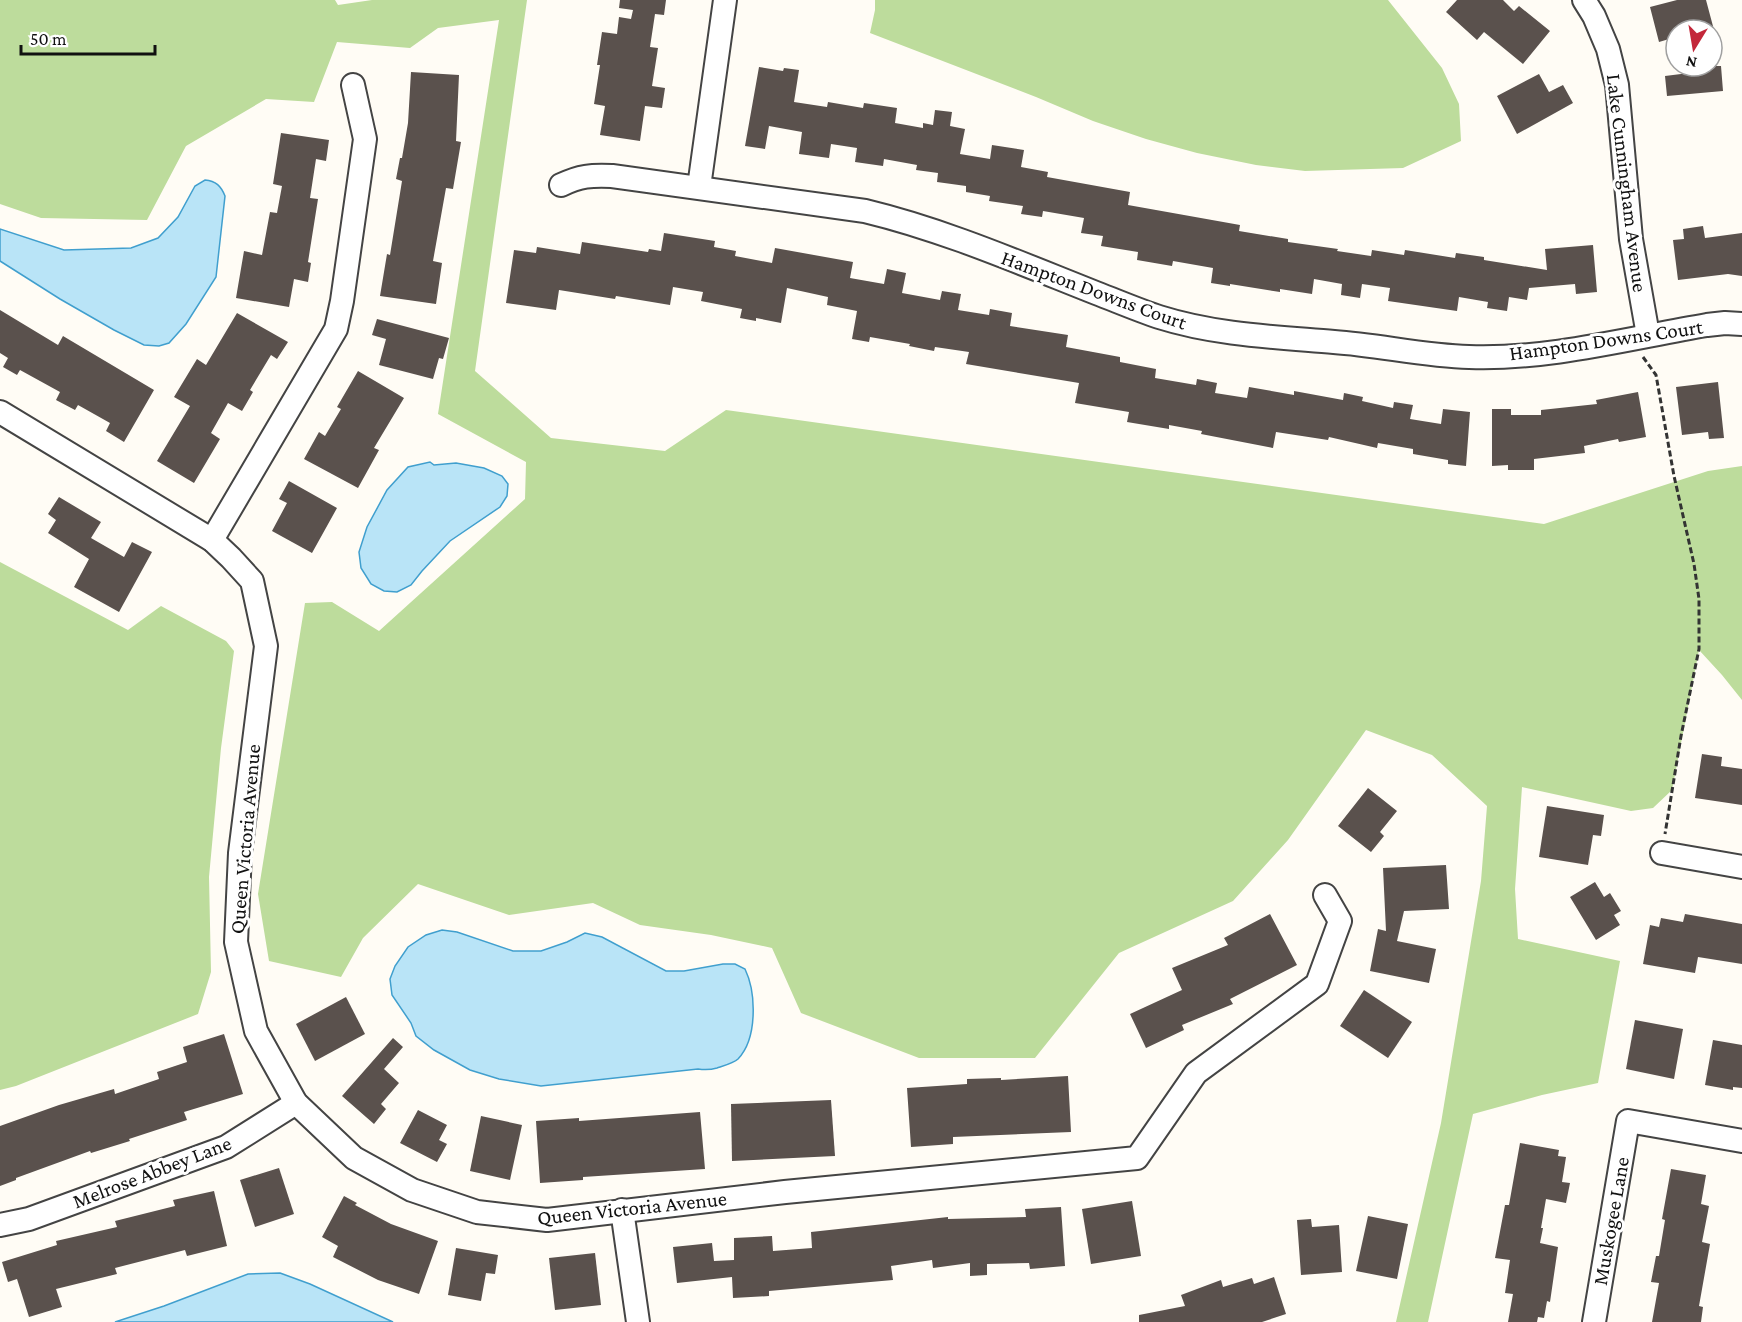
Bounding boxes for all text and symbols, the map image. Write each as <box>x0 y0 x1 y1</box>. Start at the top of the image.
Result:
scale bar <box>21 18 154 56</box>
north arrow <box>1664 18 1724 78</box>
text: 50 m <box>30 29 67 49</box>
text: N <box>1684 53 1698 72</box>
street label: Lake Cunningham Avenue <box>1602 72 1652 294</box>
street label: Hampton Downs Court <box>998 245 1191 335</box>
street label: Hampton Downs Court <box>1508 314 1705 365</box>
street label: Queen Victoria Avenue <box>225 743 265 935</box>
street label: Melrose Abbey Lane <box>69 1131 235 1213</box>
street label: Muskogee Lane <box>1588 1155 1634 1287</box>
street label: Queen Victoria Avenue <box>536 1186 728 1230</box>

